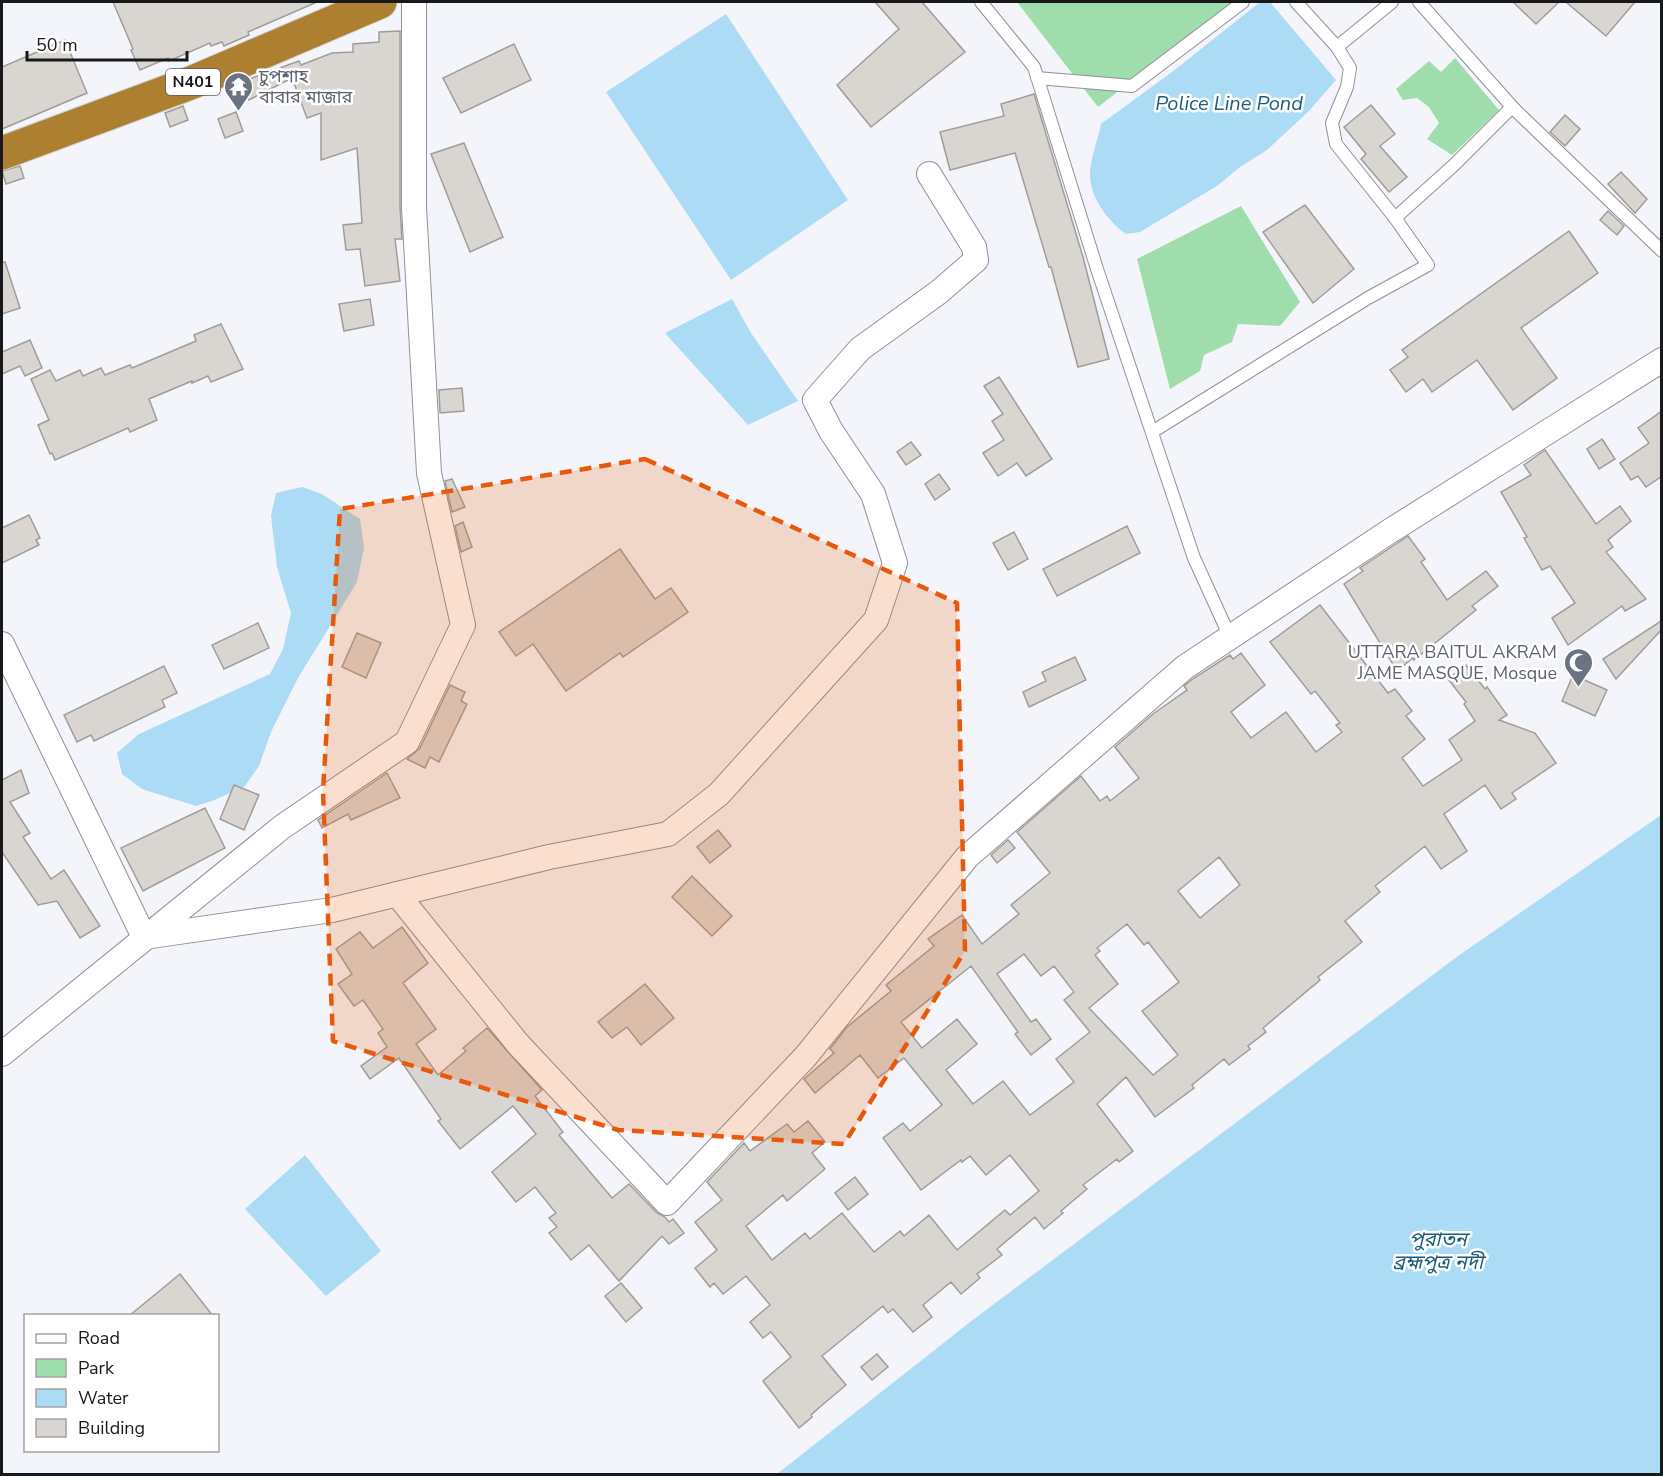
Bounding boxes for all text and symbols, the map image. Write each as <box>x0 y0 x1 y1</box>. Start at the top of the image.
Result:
scale bar <box>27 24 188 62</box>
text: 50 m <box>36 33 78 57</box>
place label: চুপশাহ বাবার মাজার <box>258 64 352 109</box>
road number: N401 <box>166 69 220 95</box>
temple icon: চুপশাহ বাবার মাজার <box>222 70 254 112</box>
water label: Police Line Pond <box>1155 90 1303 117</box>
place label: UTTARA BAITUL AKRAM JAME MASQUE, Mosque <box>1348 640 1557 685</box>
mosque icon: UTTARA BAITUL AKRAM JAME MASQUE, Mosque <box>1562 646 1594 688</box>
water label: পুরাতন ব্রহ্মপুত্র নদী <box>1393 1226 1487 1276</box>
legend <box>24 1314 219 1452</box>
text: Road <box>78 1326 120 1350</box>
text: Park <box>78 1356 115 1380</box>
text: Water <box>78 1386 129 1410</box>
text: Building <box>78 1416 145 1440</box>

